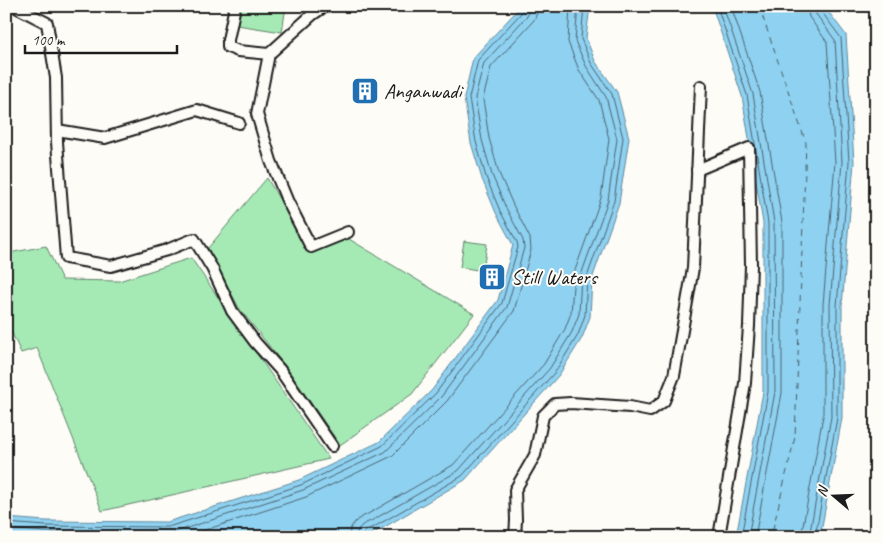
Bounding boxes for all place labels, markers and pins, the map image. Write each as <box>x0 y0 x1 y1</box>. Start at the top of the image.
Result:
building icon: Anganwadi <box>350 76 380 106</box>
place label: Anganwadi <box>384 78 464 104</box>
building icon: Still Waters <box>477 262 507 292</box>
place label: Still Waters <box>511 264 599 290</box>

